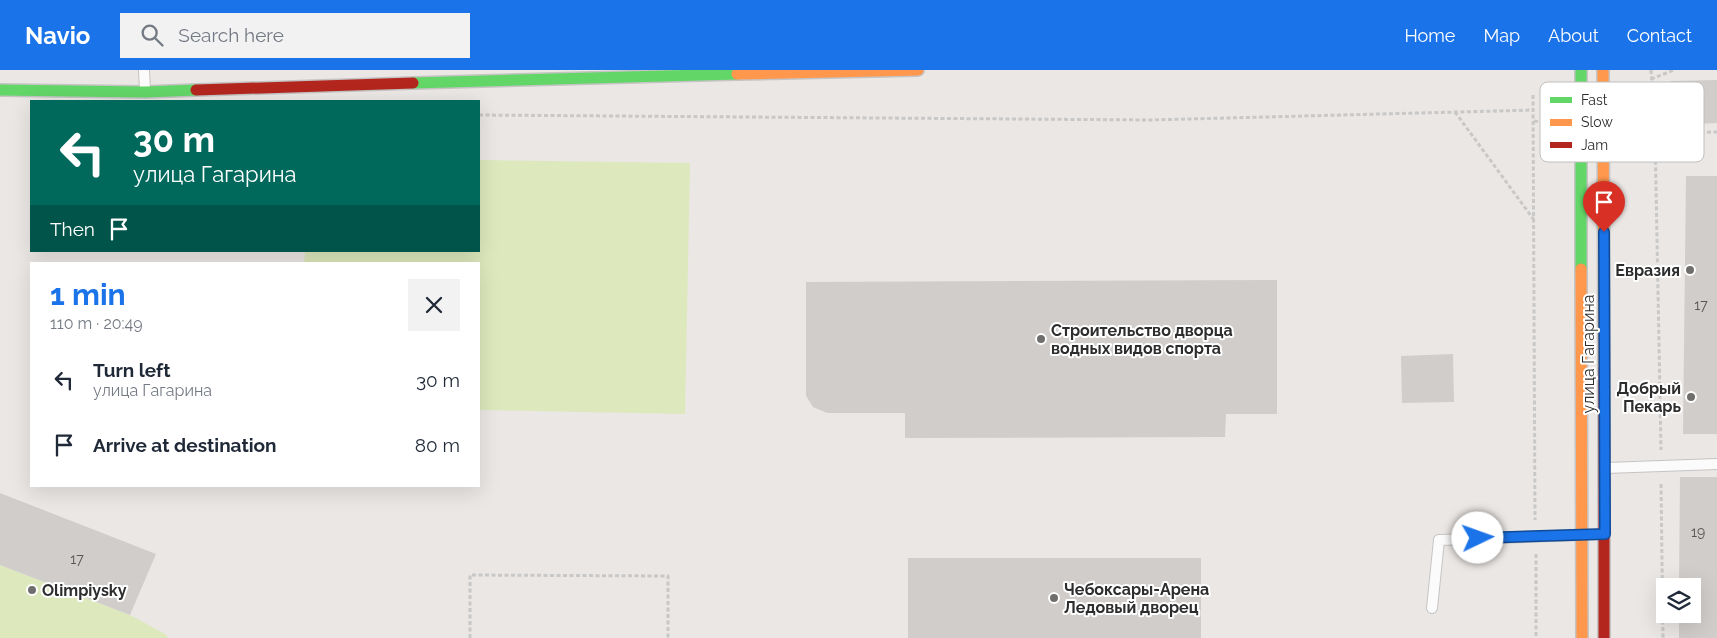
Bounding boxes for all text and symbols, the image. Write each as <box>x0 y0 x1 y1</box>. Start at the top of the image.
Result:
search box <box>120 13 470 58</box>
text: Navio <box>25 21 90 50</box>
icon: search <box>138 21 166 49</box>
text: Search here <box>178 24 284 46</box>
text: Home <box>1404 25 1455 46</box>
text: Map <box>1483 25 1520 46</box>
text: About <box>1548 25 1599 46</box>
text: Contact <box>1627 25 1692 46</box>
legend <box>1540 82 1704 162</box>
text: Fast <box>1581 92 1608 108</box>
text: Slow <box>1581 114 1613 130</box>
text: 30 m <box>133 119 215 160</box>
icon: left <box>50 120 115 185</box>
text: Jam <box>1581 137 1608 153</box>
text: улица Гагарина <box>133 161 297 187</box>
pin <box>1583 181 1625 232</box>
icon: arrive <box>1590 188 1618 216</box>
icon: arrive <box>105 215 133 243</box>
text: Then <box>50 218 95 240</box>
place label: Евразия <box>1615 261 1680 280</box>
marker: Евразия <box>1684 264 1696 276</box>
text: 1 min <box>50 277 126 312</box>
button: close <box>408 279 460 331</box>
street label: улица Гагарина <box>1579 295 1598 413</box>
house number: 17 <box>1694 297 1708 313</box>
text: 110 m · 20:49 <box>50 314 143 333</box>
place label: Строительство дворца водных видов спорта <box>1051 321 1233 358</box>
marker: Строительство дворца водных видов спорта <box>1035 333 1047 345</box>
text: Turn left <box>93 359 170 381</box>
icon: left <box>50 366 78 394</box>
text: 30 m <box>416 369 460 391</box>
place label: Добрый Пекарь <box>1617 379 1681 416</box>
text: улица Гагарина <box>93 381 212 400</box>
marker: Добрый Пекарь <box>1685 391 1697 403</box>
icon: arrive <box>50 431 78 459</box>
text: Arrive at destination <box>93 434 277 456</box>
text: 80 m <box>415 434 460 456</box>
position arrow <box>1451 511 1503 563</box>
house number: 19 <box>1691 524 1705 540</box>
house number: 17 <box>70 551 84 567</box>
map controls <box>1656 578 1701 623</box>
button: layers <box>1656 578 1701 623</box>
place label: Чебоксары-Арена Ледовый дворец <box>1064 580 1209 617</box>
place label: Olimpiysky <box>42 581 127 600</box>
marker: Olimpiysky <box>26 584 38 596</box>
marker: Чебоксары-Арена Ледовый дворец <box>1048 592 1060 604</box>

